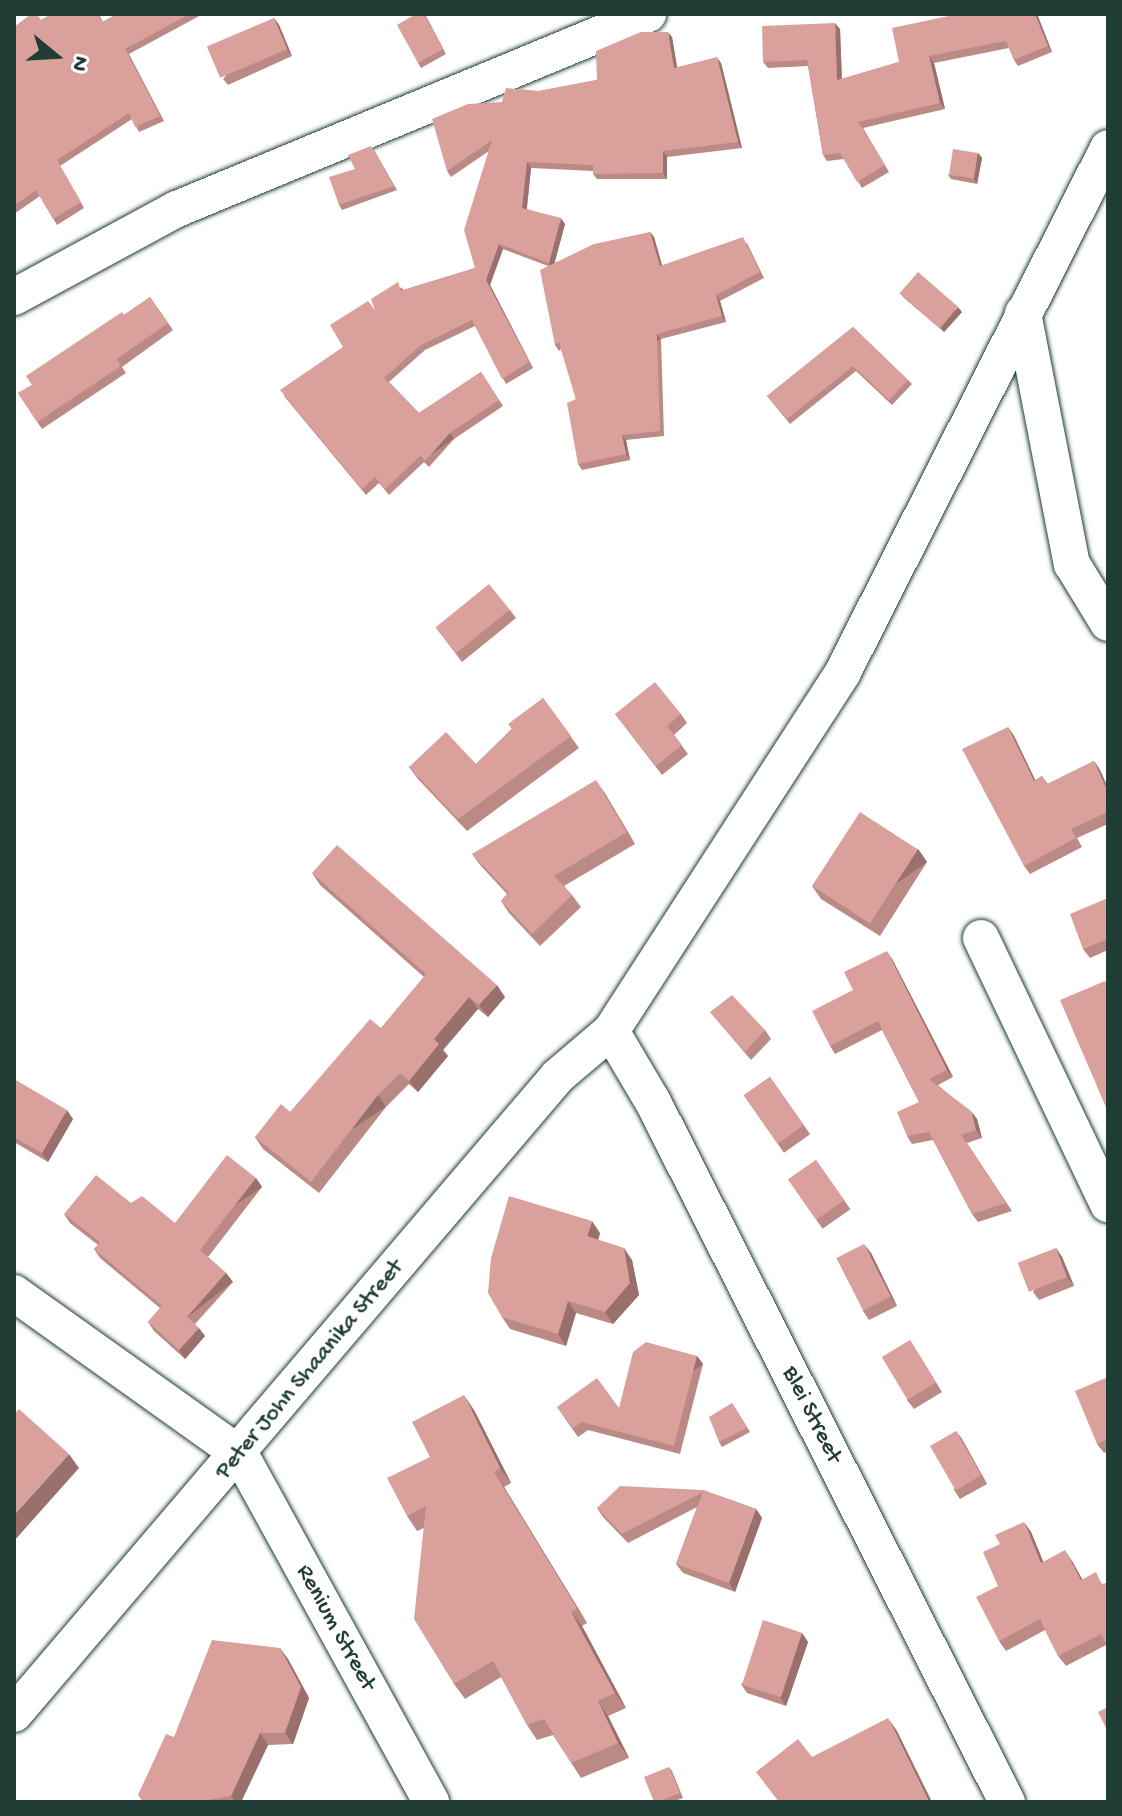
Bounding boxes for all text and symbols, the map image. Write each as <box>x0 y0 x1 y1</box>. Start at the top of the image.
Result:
north arrow <box>16 16 96 96</box>
text: N <box>64 53 93 74</box>
street label: Peter John Shaanika Street <box>210 1254 410 1486</box>
street label: Blei Street <box>774 1362 848 1468</box>
street label: Renium Street <box>289 1560 381 1696</box>

